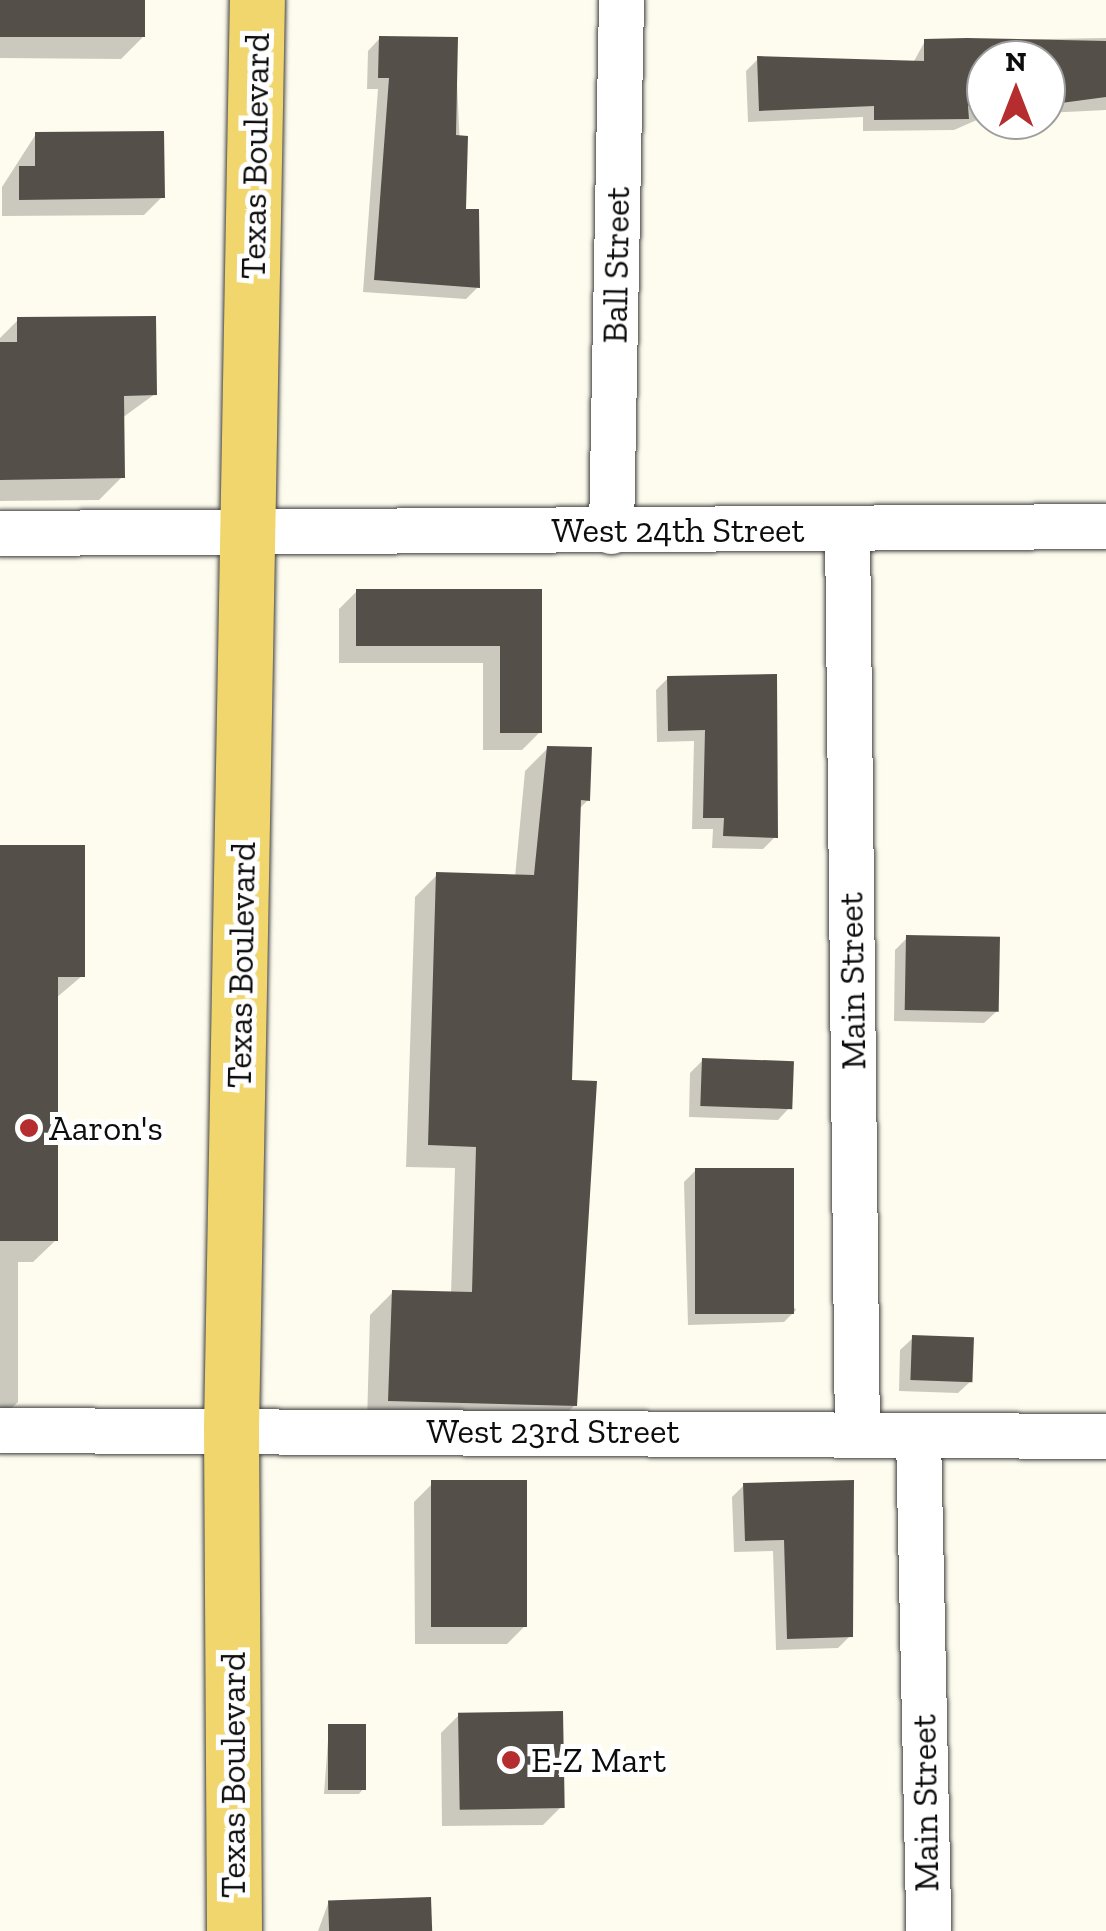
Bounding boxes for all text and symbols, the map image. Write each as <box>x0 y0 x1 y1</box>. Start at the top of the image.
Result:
street label: Texas Boulevard <box>232 33 278 279</box>
north arrow <box>966 40 1066 140</box>
text: N <box>1005 45 1027 78</box>
street label: Ball Street <box>594 186 638 344</box>
street label: West 24th Street <box>551 509 805 551</box>
street label: Texas Boulevard <box>218 842 264 1088</box>
street label: Main Street <box>829 892 875 1070</box>
place label: Aaron's <box>49 1107 163 1149</box>
marker: Aaron's <box>18 1117 40 1139</box>
street label: West 23rd Street <box>426 1410 680 1452</box>
street label: Texas Boulevard <box>212 1652 254 1898</box>
street label: Main Street <box>902 1714 948 1892</box>
place label: E-Z Mart <box>531 1739 666 1781</box>
marker: E-Z Mart <box>500 1749 522 1771</box>

